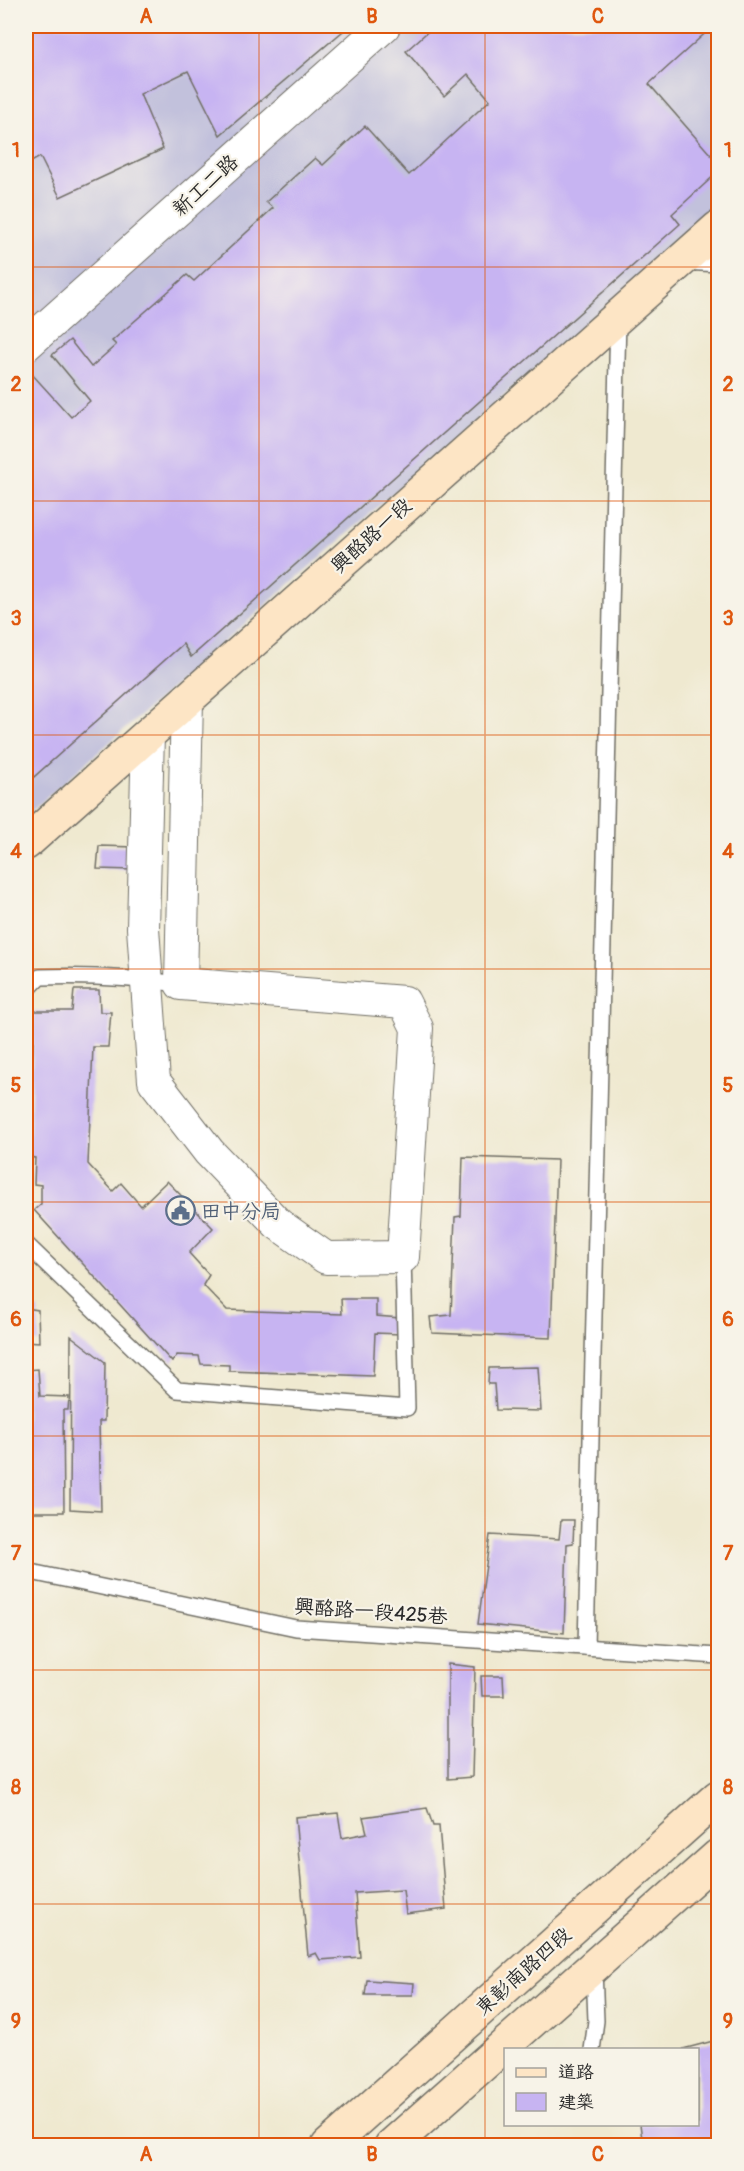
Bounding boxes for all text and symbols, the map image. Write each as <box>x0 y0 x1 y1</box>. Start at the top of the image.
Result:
text: A <box>140 4 153 29</box>
text: B <box>366 4 378 29</box>
text: C <box>592 4 604 29</box>
text: 1 <box>12 138 20 163</box>
text: 1 <box>724 138 732 163</box>
street label: 新工二路 <box>167 149 244 221</box>
text: 2 <box>10 372 22 397</box>
text: 2 <box>722 372 734 397</box>
street label: 興酪路一段 <box>326 493 417 578</box>
text: 3 <box>10 606 22 631</box>
text: 3 <box>722 606 734 631</box>
text: 4 <box>10 839 22 864</box>
text: 4 <box>722 839 734 864</box>
text: 5 <box>11 1073 22 1098</box>
text: 5 <box>723 1073 734 1098</box>
public building icon: 田中分局 <box>164 1195 196 1227</box>
place label: 田中分局 <box>201 1199 281 1224</box>
text: 6 <box>10 1307 22 1332</box>
text: 6 <box>722 1307 734 1332</box>
text: 7 <box>11 1541 22 1566</box>
text: 7 <box>723 1541 734 1566</box>
street label: 興酪路一段425巷 <box>293 1594 449 1629</box>
text: 8 <box>11 1775 21 1800</box>
text: 8 <box>723 1775 733 1800</box>
street label: 東彰南路四段 <box>470 1922 576 2021</box>
text: 9 <box>11 2009 21 2034</box>
text: 9 <box>723 2009 733 2034</box>
legend <box>504 2048 699 2126</box>
text: 道路 <box>558 2061 594 2084</box>
text: 建築 <box>558 2091 594 2114</box>
text: A <box>140 2142 153 2167</box>
text: B <box>366 2142 378 2167</box>
text: C <box>592 2142 604 2167</box>

